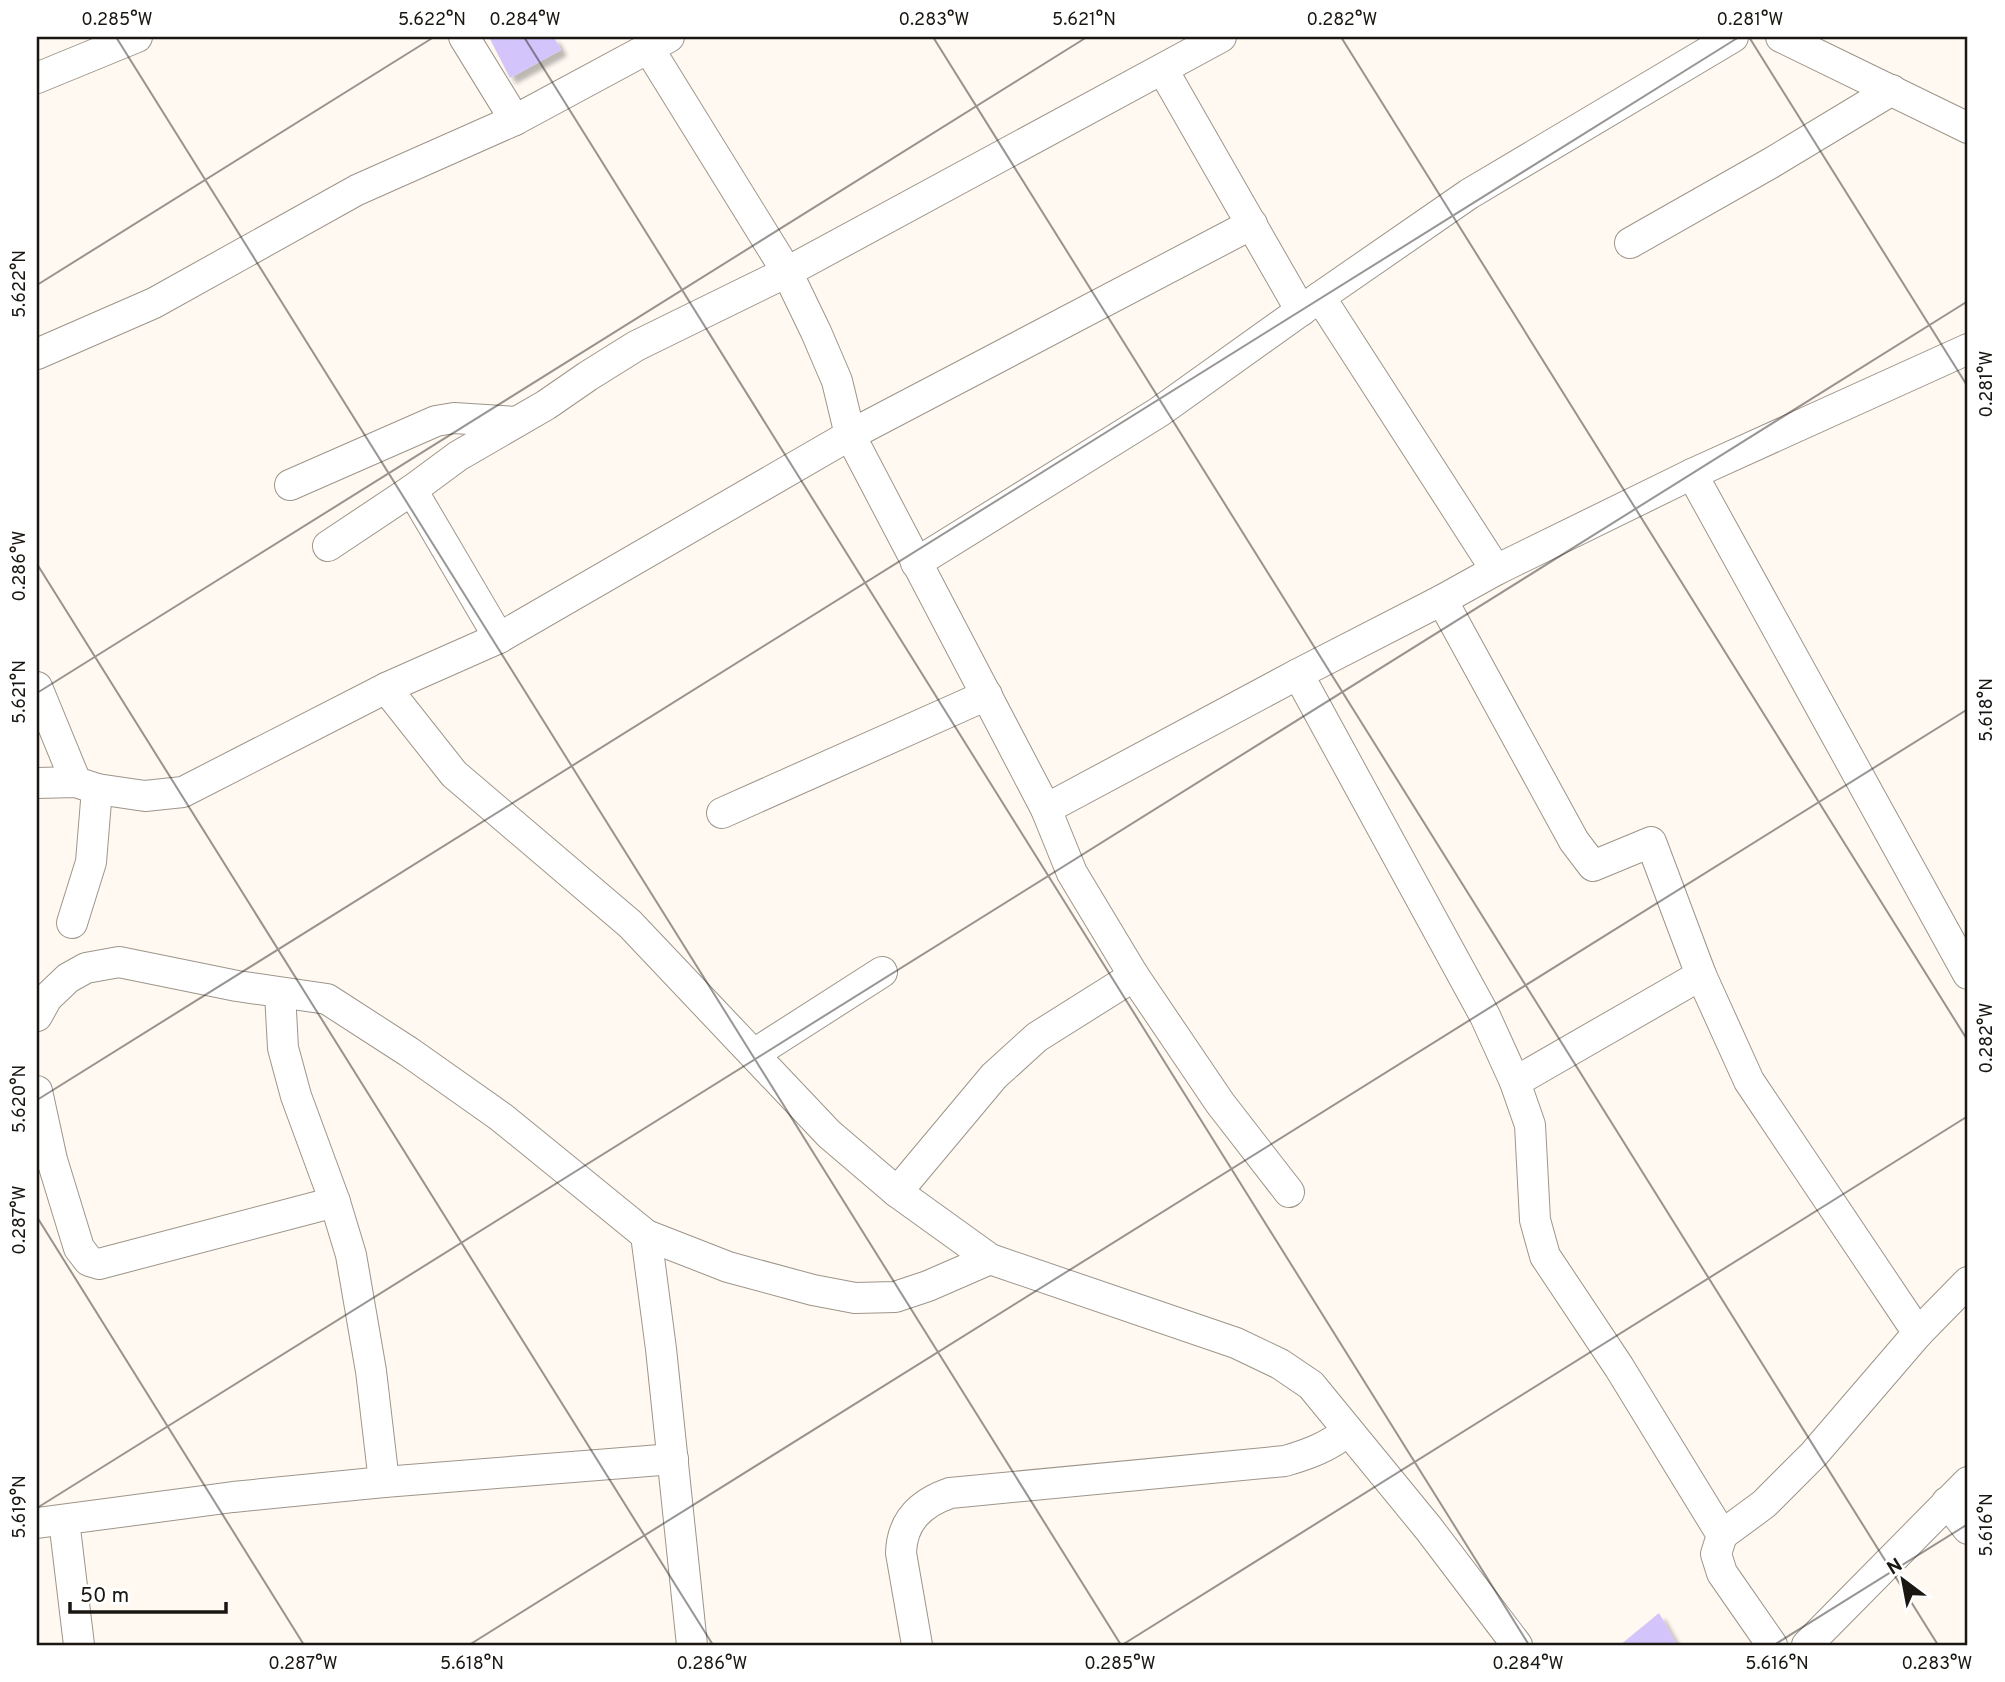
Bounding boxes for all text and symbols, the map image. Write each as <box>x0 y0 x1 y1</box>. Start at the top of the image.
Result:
text: 0.285°W <box>81 9 153 32</box>
text: 5.622°N <box>398 9 466 32</box>
text: 0.284°W <box>489 9 561 32</box>
text: 0.283°W <box>899 9 969 32</box>
text: 5.621°N <box>1052 9 1116 32</box>
text: 0.282°W <box>1307 9 1377 32</box>
text: 0.281°W <box>1717 9 1783 32</box>
text: 5.622°N <box>9 250 32 318</box>
text: 0.281°W <box>1976 351 1999 417</box>
text: 0.286°W <box>9 531 32 601</box>
text: 5.621°N <box>9 660 32 724</box>
text: 5.618°N <box>1976 678 1999 742</box>
text: 0.282°W <box>1976 1003 1999 1073</box>
text: 5.620°N <box>9 1065 32 1133</box>
text: 0.287°W <box>9 1185 32 1255</box>
text: 5.619°N <box>9 1475 32 1539</box>
text: 5.616°N <box>1976 1493 1999 1557</box>
north arrow <box>1868 1546 1938 1616</box>
text: N <box>1883 1553 1907 1581</box>
scale bar <box>70 1570 226 1614</box>
text: 50 m <box>80 1583 129 1610</box>
text: 0.287°W <box>268 1653 338 1676</box>
text: 5.618°N <box>440 1653 504 1676</box>
text: 0.286°W <box>677 1653 747 1676</box>
text: 0.285°W <box>1084 1653 1156 1676</box>
text: 0.284°W <box>1492 1653 1564 1676</box>
text: 5.616°N <box>1745 1653 1809 1676</box>
text: 0.283°W <box>1902 1653 1972 1676</box>

